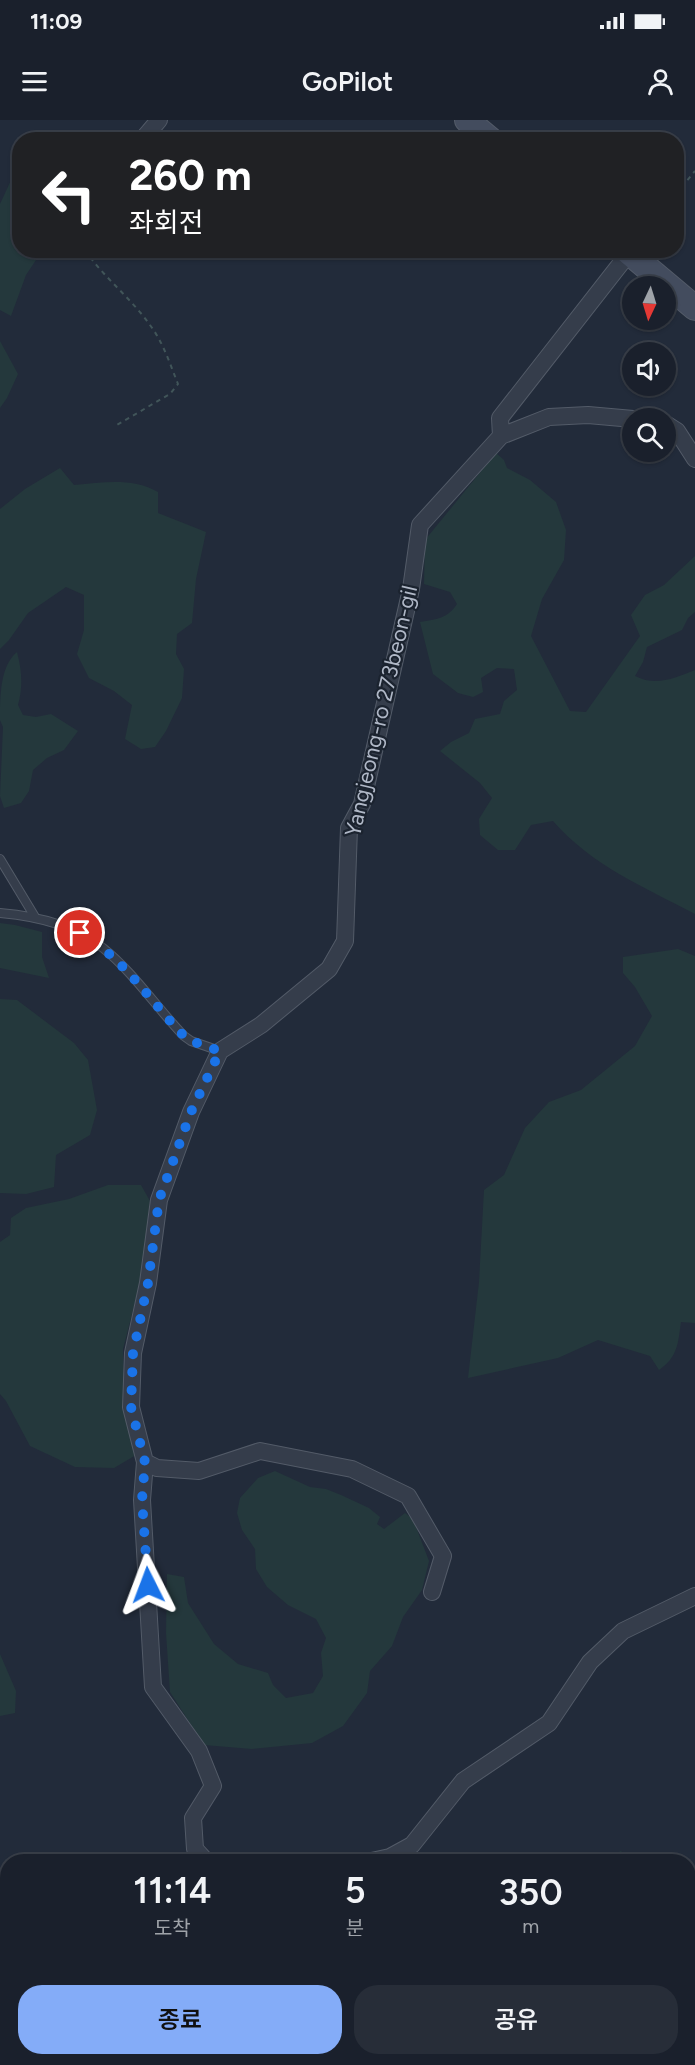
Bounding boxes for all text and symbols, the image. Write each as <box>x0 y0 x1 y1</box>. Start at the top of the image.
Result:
text: 11:09 <box>30 8 82 35</box>
icon: menu <box>18 65 51 98</box>
text: GoPilot <box>302 65 393 98</box>
icon: person <box>644 65 677 98</box>
text: 260 m <box>129 150 252 201</box>
icon: left <box>30 156 108 234</box>
text: 좌회전 <box>129 206 204 239</box>
north arrow <box>622 276 676 330</box>
map controls <box>622 276 676 462</box>
button: sound <box>622 342 676 396</box>
button: search <box>622 408 676 462</box>
street label: Yangjeong-ro 273beon-gil <box>339 583 423 839</box>
pin <box>54 907 105 958</box>
icon: arrive <box>63 916 96 949</box>
position arrow <box>116 1553 180 1617</box>
text: 11:14 <box>133 1869 211 1912</box>
text: 5 <box>345 1869 365 1912</box>
text: 350 <box>499 1871 563 1914</box>
text: m <box>522 1914 539 1938</box>
text: 도착 <box>154 1916 191 1940</box>
text: 분 <box>346 1916 364 1940</box>
button: 종료 <box>18 1985 342 2054</box>
button: 공유 <box>354 1985 678 2054</box>

